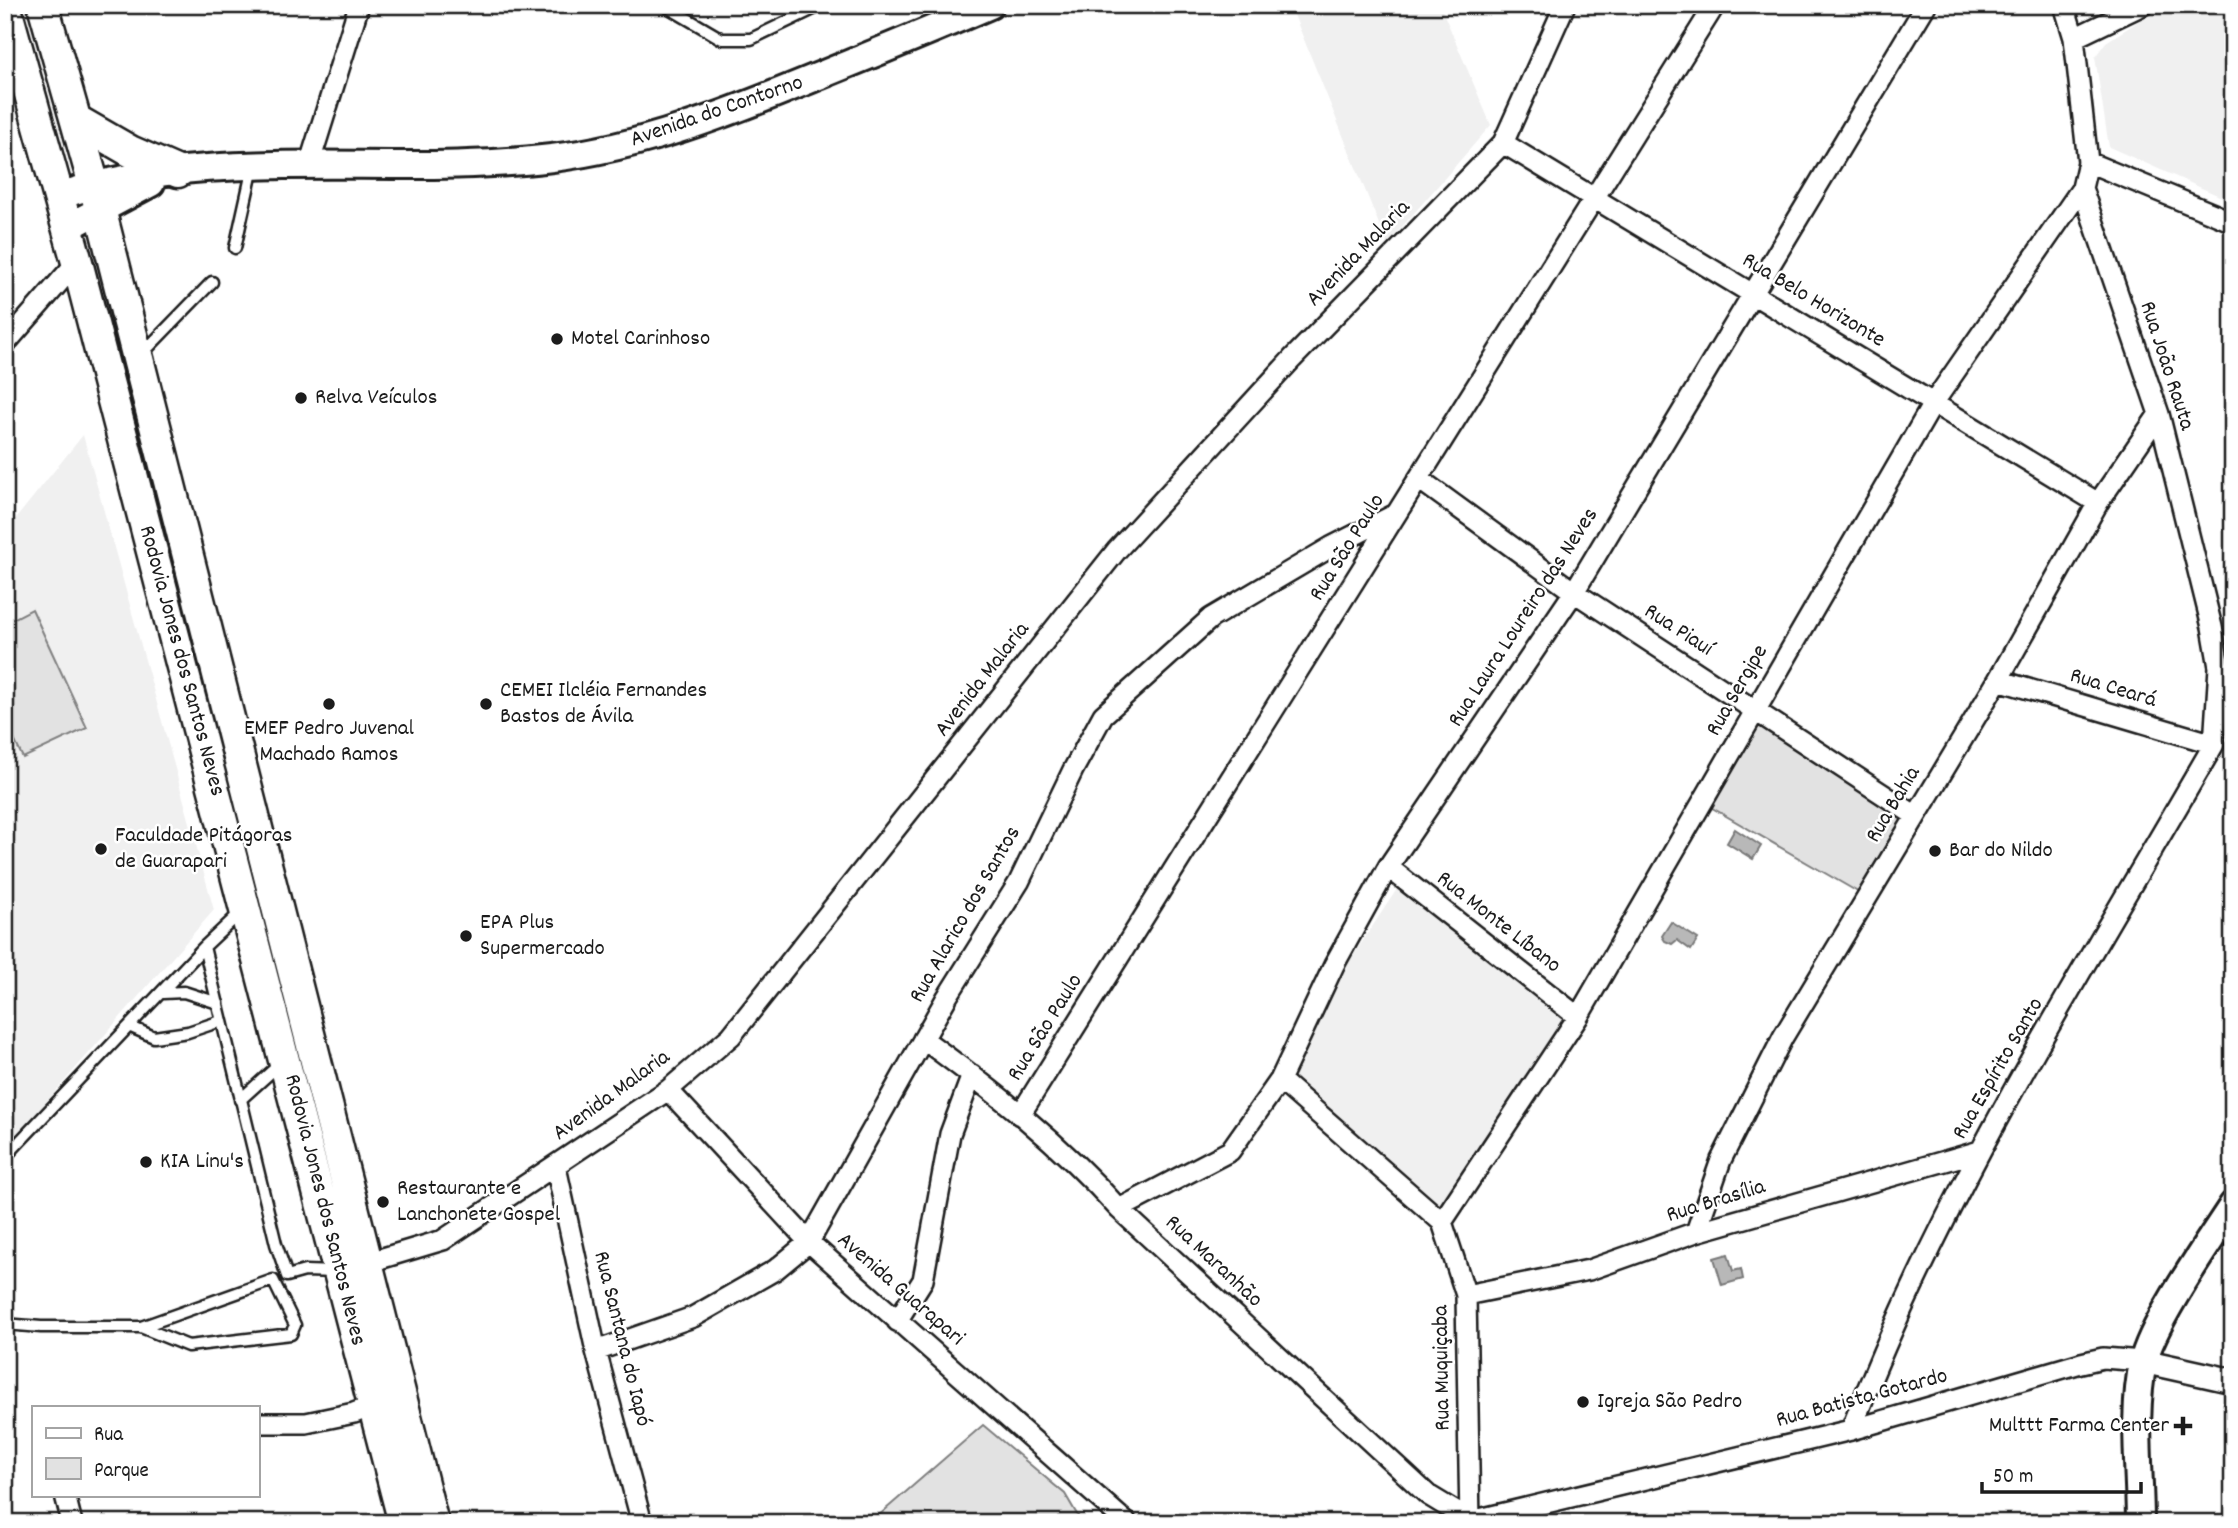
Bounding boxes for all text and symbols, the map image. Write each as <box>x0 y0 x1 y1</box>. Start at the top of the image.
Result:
street label: Avenida do Contorno <box>626 67 808 157</box>
street label: Avenida Malaria <box>1299 192 1420 315</box>
street label: Rua Belo Horizonte <box>1735 245 1891 357</box>
street label: Rua João Rauta <box>2130 297 2203 436</box>
place label: Motel Carinhoso <box>571 323 710 356</box>
marker: Motel Carinhoso <box>549 331 565 347</box>
place label: Relva Veículos <box>315 382 437 415</box>
marker: Relva Veículos <box>293 390 309 406</box>
street label: Rua São Paulo <box>1302 488 1394 608</box>
street label: Rua Laura Loureiro das Neves <box>1441 502 1607 734</box>
street label: Rodovia Jones dos Santos Neves <box>129 522 233 800</box>
street label: Rua Piauí <box>1637 596 1721 667</box>
street label: Avenida Malaria <box>928 615 1039 745</box>
street label: Rua Sergipe <box>1698 639 1778 743</box>
street label: Rua Ceará <box>2065 660 2161 718</box>
place label: CEMEI Ilcléia Fernandes Bastos de Ávila <box>500 675 707 734</box>
marker: EMEF Pedro Juvenal Machado Ramos <box>321 696 337 712</box>
marker: CEMEI Ilcléia Fernandes Bastos de Ávila <box>478 696 494 712</box>
place label: EMEF Pedro Juvenal Machado Ramos <box>244 713 415 772</box>
street label: Rua Bahia <box>1858 759 1930 850</box>
place label: Faculdade Pitágoras de Guarapari <box>115 820 292 879</box>
street label: Rua Alarico dos Santos <box>902 820 1030 1010</box>
place label: Bar do Nildo <box>1949 835 2053 868</box>
marker: Faculdade Pitágoras de Guarapari <box>93 841 109 857</box>
marker: Bar do Nildo <box>1927 843 1943 859</box>
street label: Rua Monte Líbano <box>1428 864 1568 982</box>
place label: EPA Plus Supermercado <box>480 907 605 966</box>
marker: EPA Plus Supermercado <box>458 928 474 944</box>
street label: Rua São Paulo <box>1000 968 1092 1088</box>
street label: Rua Espírito Santo <box>1945 992 2053 1146</box>
street label: Avenida Malaria <box>546 1041 678 1150</box>
street label: Rodovia Jones dos Santos Neves <box>274 1071 374 1349</box>
place label: KIA Linu's <box>160 1146 244 1179</box>
marker: KIA Linu's <box>138 1154 154 1170</box>
street label: Rua Brasília <box>1663 1171 1771 1233</box>
place label: Restaurante e Lanchonete Gospel <box>397 1173 561 1232</box>
marker: Restaurante e Lanchonete Gospel <box>375 1194 391 1210</box>
street label: Rua Maranhão <box>1157 1208 1269 1316</box>
street label: Avenida Guarapari <box>829 1225 971 1355</box>
street label: Rua Santana do Iapó <box>583 1248 659 1430</box>
street label: Rua Muquiçaba <box>1425 1304 1461 1431</box>
street label: Rua Batista Gotardo <box>1773 1360 1951 1438</box>
place label: Igreja São Pedro <box>1597 1386 1742 1419</box>
marker: Igreja São Pedro <box>1575 1394 1591 1410</box>
legend <box>32 1406 259 1496</box>
place label: Multtt Farma Center <box>1989 1410 2169 1443</box>
marker: Multtt Farma Center <box>2175 1418 2191 1434</box>
text: Rua <box>94 1421 124 1451</box>
scale bar <box>1982 1451 2142 1495</box>
text: Parque <box>94 1457 149 1487</box>
text: 50 m <box>1993 1463 2033 1493</box>

